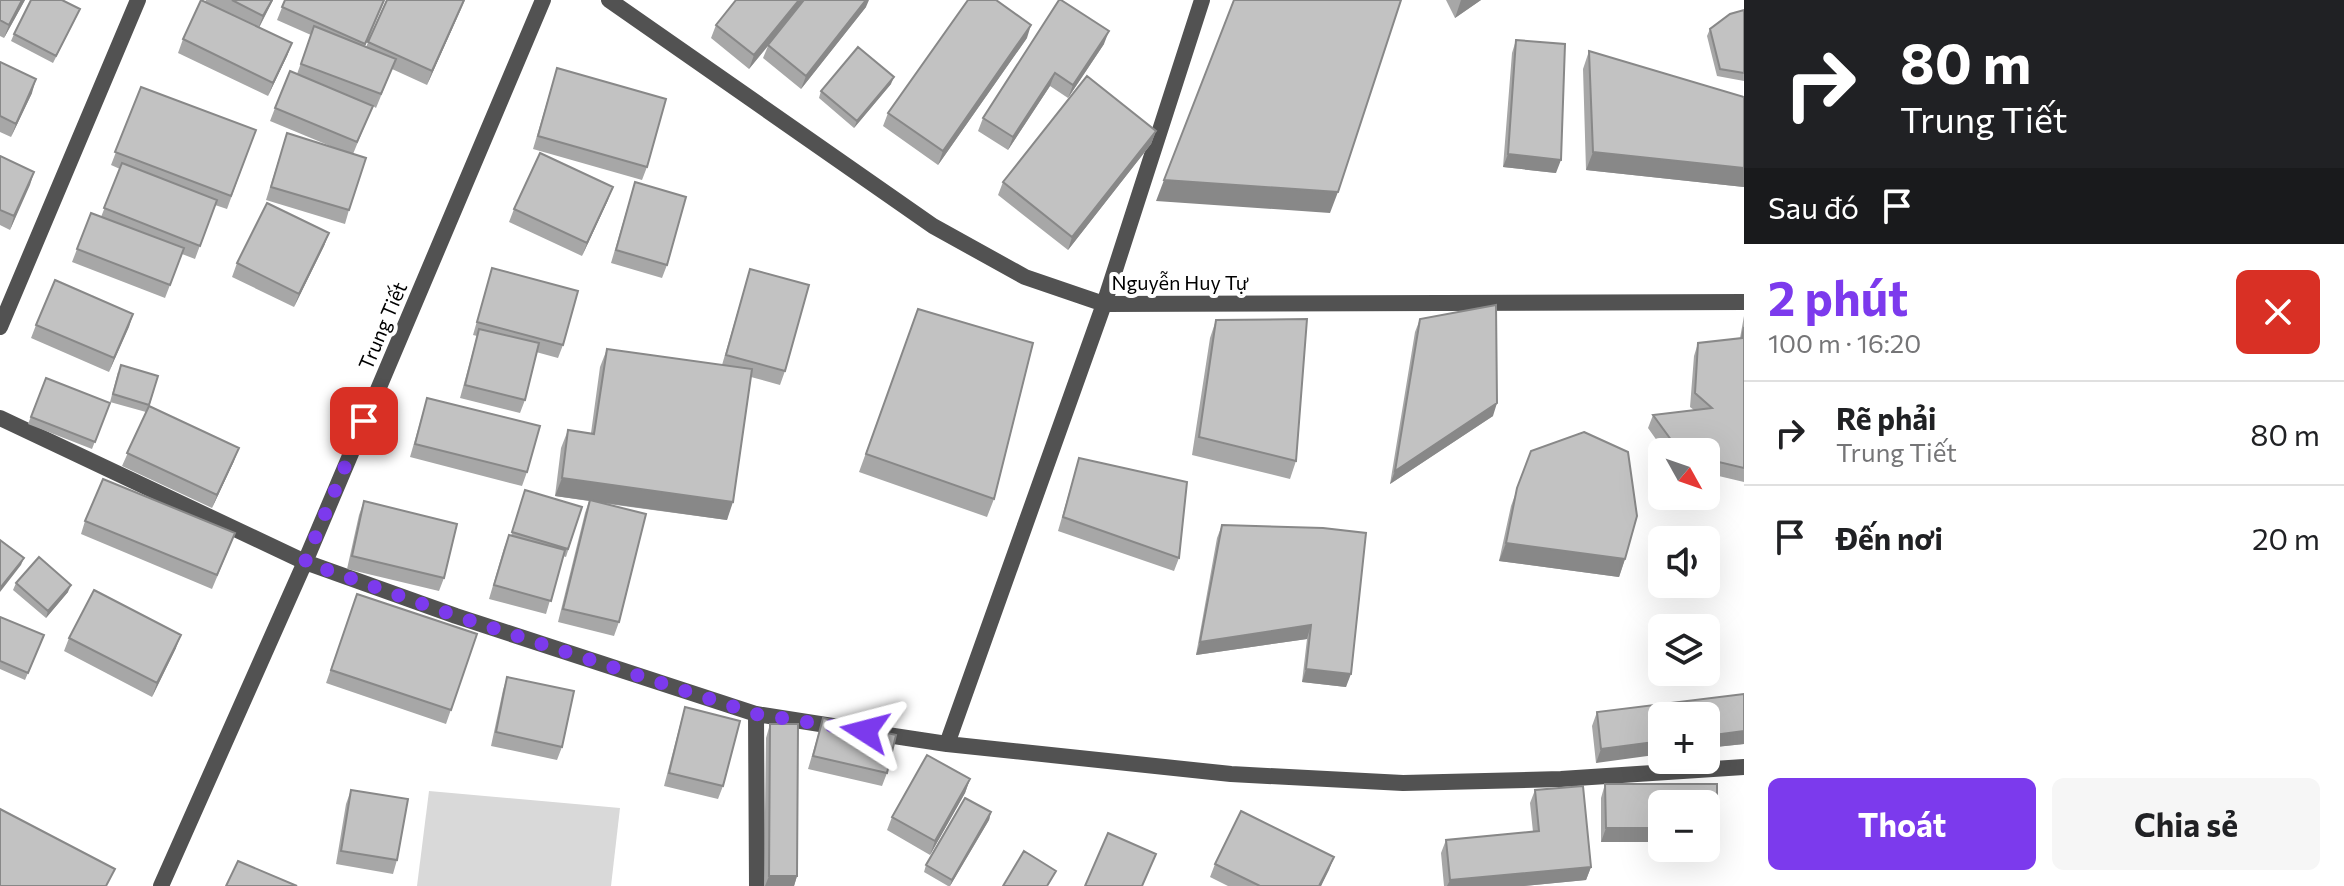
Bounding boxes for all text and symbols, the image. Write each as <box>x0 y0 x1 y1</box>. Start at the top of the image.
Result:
text: 80 m <box>1900 27 2031 96</box>
icon: right <box>1768 32 1872 136</box>
text: Trung Tiết <box>1900 96 2067 140</box>
icon: arrive <box>1875 184 1919 228</box>
text: Sau đó <box>1768 188 1859 225</box>
text: 2 phút <box>1768 267 1908 326</box>
street label: Nguyễn Huy Tự <box>1111 270 1249 294</box>
button: close <box>2236 270 2320 354</box>
street label: Trung Tiết <box>353 278 411 373</box>
text: 100 m · 16:20 <box>1768 327 1921 358</box>
pin <box>330 387 398 455</box>
icon: arrive <box>342 399 386 443</box>
text: Rẽ phải <box>1836 399 1936 436</box>
icon: right <box>1768 411 1812 455</box>
text: 80 m <box>2250 415 2320 452</box>
text: Trung Tiết <box>1836 436 1957 467</box>
north arrow <box>1648 438 1720 510</box>
map controls <box>1648 438 1720 862</box>
icon: arrive <box>1768 515 1812 559</box>
text: Đến nơi <box>1836 519 1943 556</box>
text: 20 m <box>2252 519 2320 556</box>
button: sound <box>1648 526 1720 598</box>
button: layers <box>1648 614 1720 686</box>
position arrow <box>823 689 907 773</box>
button: + <box>1648 702 1720 774</box>
button: Thoát <box>1768 778 2036 870</box>
button: Chia sẻ <box>2052 778 2320 870</box>
button: − <box>1648 790 1720 862</box>

